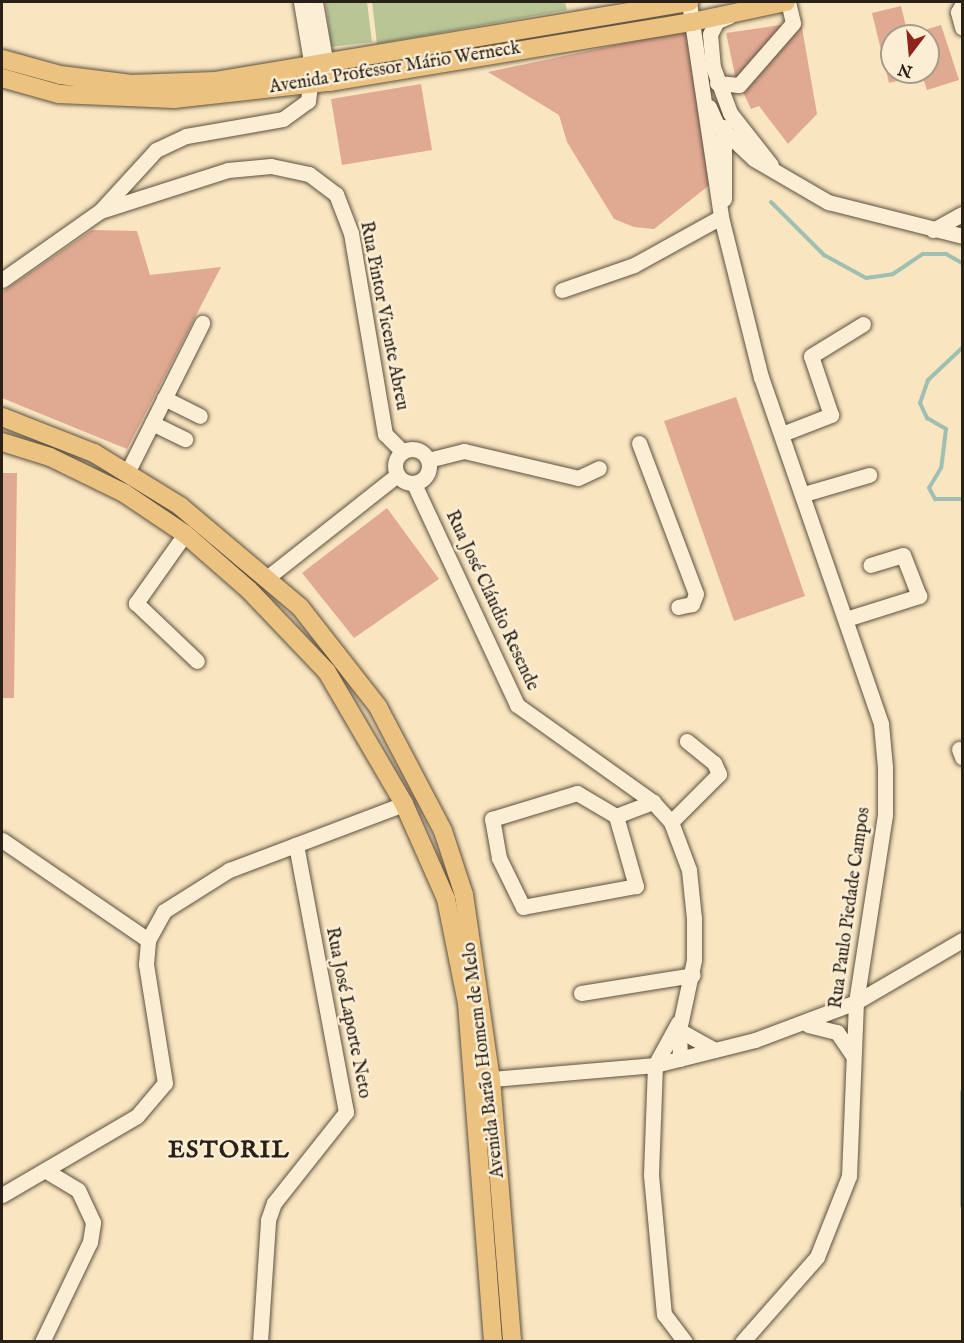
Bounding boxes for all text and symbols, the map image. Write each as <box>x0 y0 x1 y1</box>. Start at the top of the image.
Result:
north arrow <box>880 24 940 84</box>
street label: Avenida Professor Mário Werneck <box>268 38 522 100</box>
text: N <box>896 58 915 81</box>
street label: Rua Pintor Vicente Abreu <box>354 220 412 412</box>
street label: Rua José Cláudio Resende <box>440 507 542 695</box>
street label: Rua Paulo Piedade Campos <box>826 806 876 1010</box>
street label: Rua José Laporte Neto <box>320 926 374 1100</box>
street label: Avenida Barão Homem de Melo <box>460 941 510 1179</box>
district label: ESTORIL <box>168 1137 290 1165</box>

